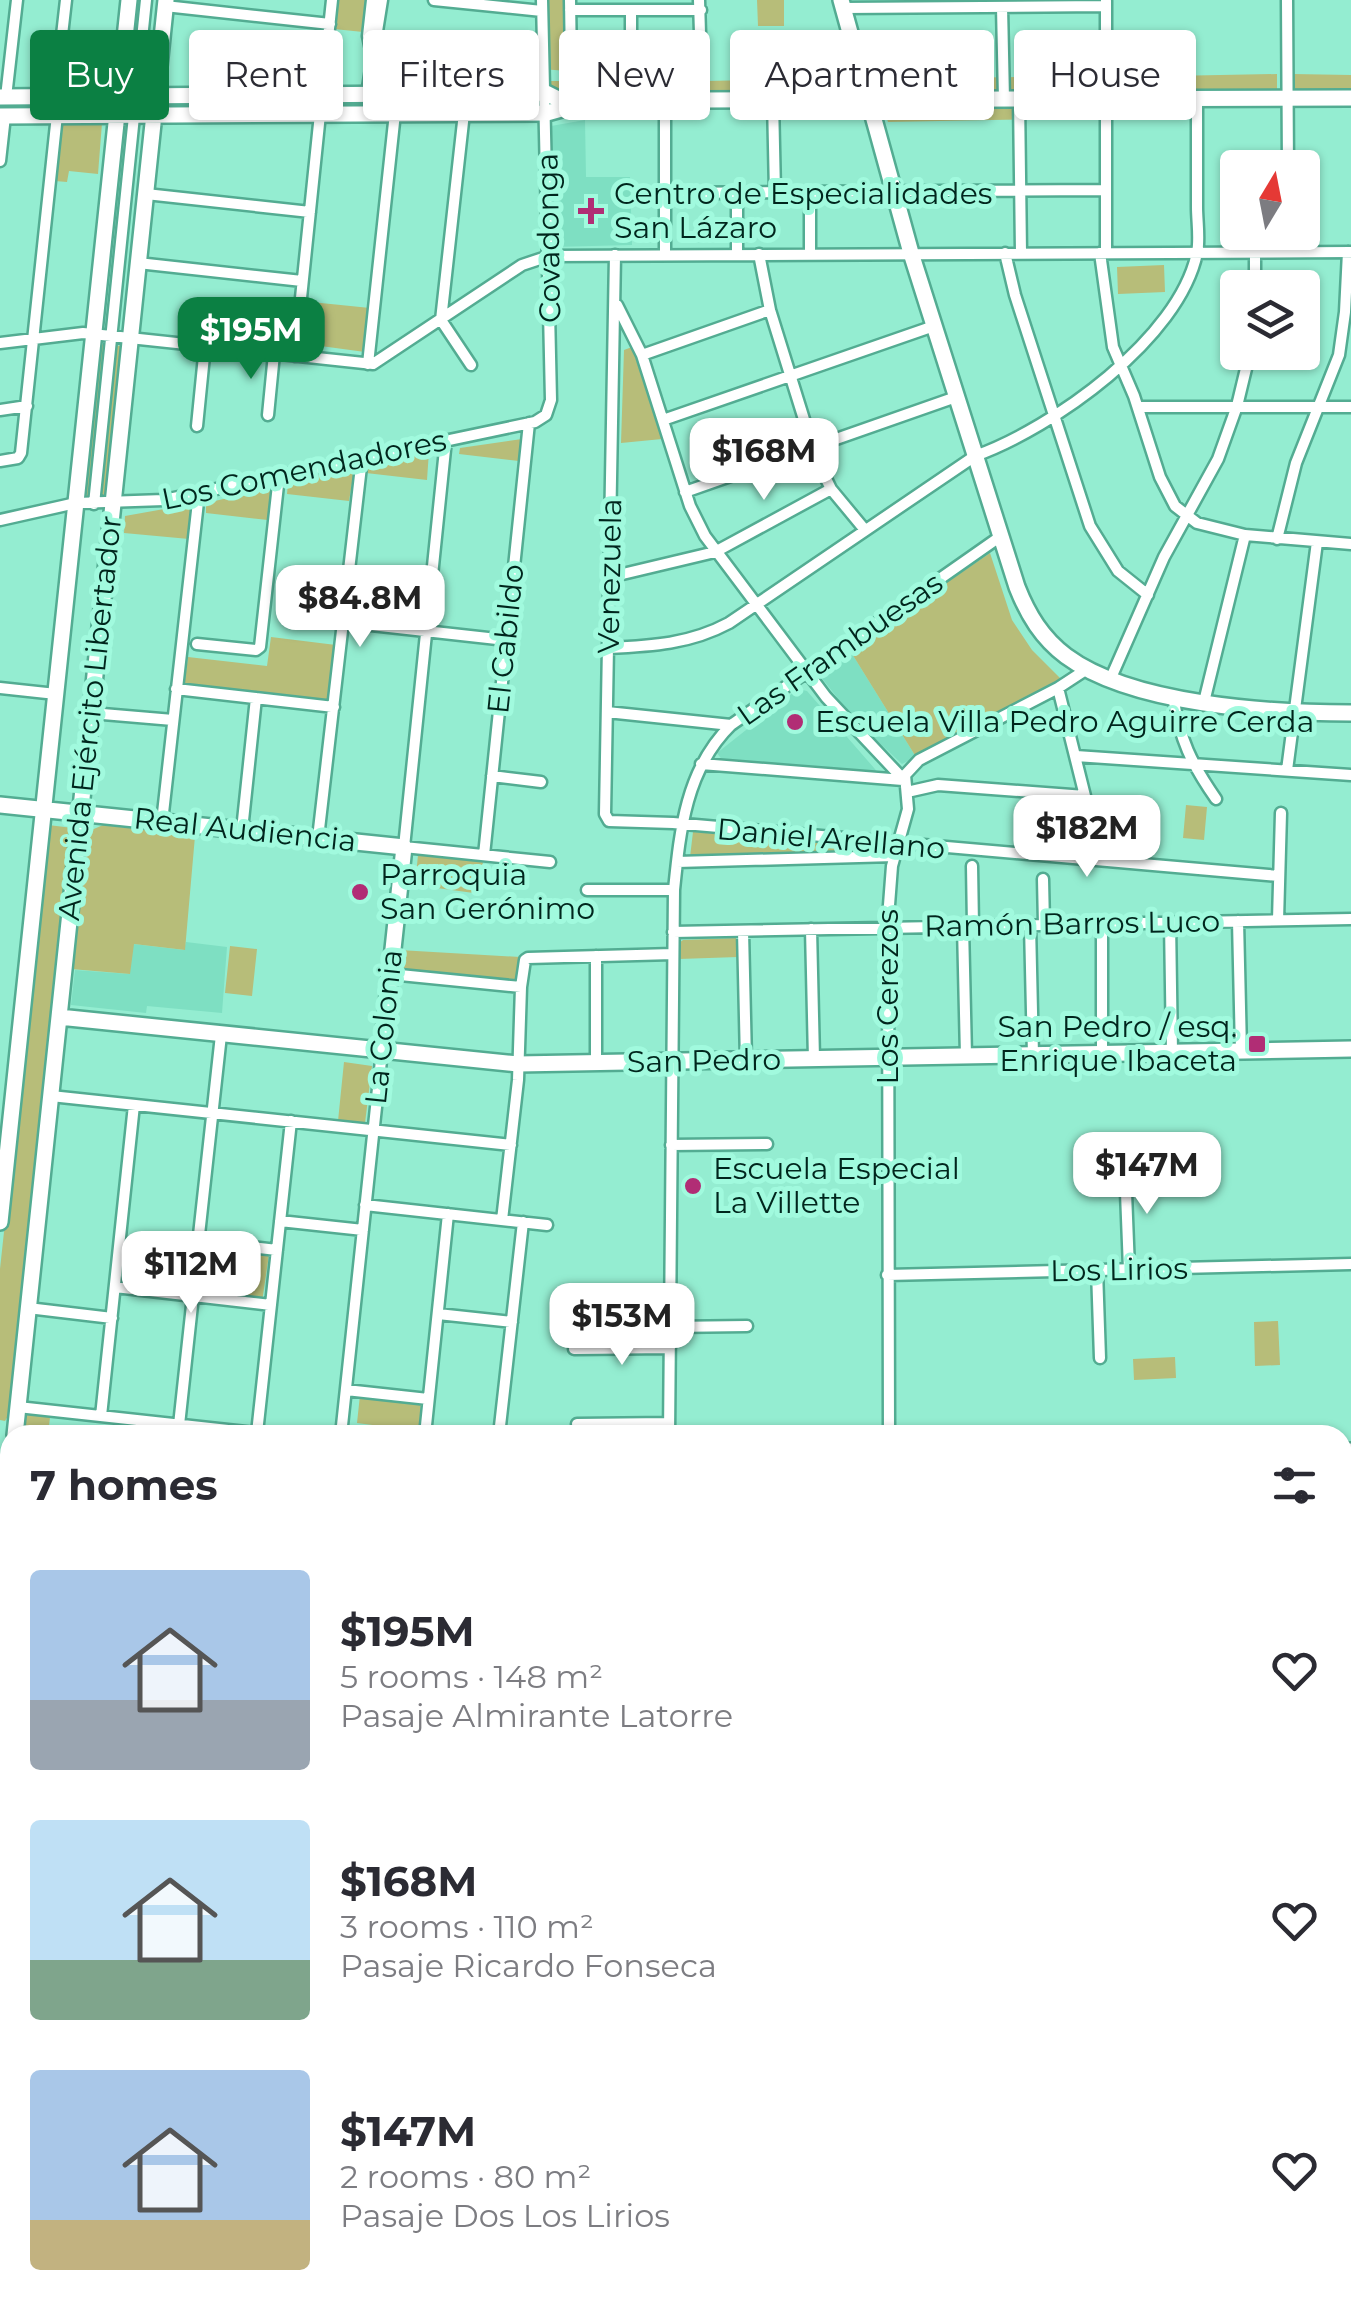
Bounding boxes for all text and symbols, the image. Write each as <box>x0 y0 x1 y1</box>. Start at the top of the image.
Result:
chip: Buy <box>30 30 169 120</box>
chip: Rent <box>189 30 343 120</box>
chip: Filters <box>363 30 539 120</box>
chip: New <box>559 30 710 120</box>
chip: Apartment <box>730 30 994 120</box>
chip: House <box>1014 30 1196 120</box>
north arrow <box>1220 150 1320 250</box>
map controls <box>1220 150 1320 370</box>
street label: Covadonga <box>529 153 568 323</box>
place label: Centro de Especialidades San Lázaro <box>614 175 992 246</box>
marker: Centro de Especialidades San Lázaro <box>578 198 604 224</box>
button: layers <box>1220 270 1320 370</box>
pin: $195M <box>181 297 321 382</box>
text: $195M <box>200 310 302 349</box>
pin: $168M <box>694 418 834 503</box>
street label: Los Comendadores <box>158 421 450 518</box>
text: $168M <box>712 431 816 470</box>
street label: Venezuela <box>590 498 629 654</box>
street label: Avenida Ejército Libertador <box>50 514 129 922</box>
street label: El Cabildo <box>479 562 532 716</box>
street label: Las Frambuesas <box>730 564 950 733</box>
pin: $84.8M <box>279 565 441 650</box>
text: $84.8M <box>298 578 422 617</box>
place label: Escuela Villa Pedro Aguirre Cerda <box>815 703 1314 740</box>
marker: Escuela Villa Pedro Aguirre Cerda <box>784 711 806 733</box>
pin: $182M <box>1017 795 1157 880</box>
street label: Real Audiencia <box>132 799 358 860</box>
text: $182M <box>1035 808 1139 847</box>
street label: Daniel Arellano <box>715 810 947 867</box>
place label: Parroquia San Gerónimo <box>380 856 595 927</box>
marker: Parroquia San Gerónimo <box>349 881 371 903</box>
street label: Ramón Barros Luco <box>924 902 1220 945</box>
street label: Los Cerezos <box>869 909 906 1085</box>
street label: La Colonia <box>357 948 410 1106</box>
place label: San Pedro / esq. Enrique Ibaceta <box>997 1008 1237 1079</box>
marker: San Pedro / esq. Enrique Ibaceta <box>1246 1033 1268 1055</box>
street label: San Pedro <box>626 1041 781 1080</box>
pin: $147M <box>1077 1132 1217 1217</box>
text: $147M <box>1095 1145 1199 1184</box>
place label: Escuela Especial La Villette <box>713 1150 960 1221</box>
marker: Escuela Especial La Villette <box>682 1175 704 1197</box>
pin: $112M <box>121 1231 261 1316</box>
text: $112M <box>144 1244 238 1283</box>
street label: Los Lirios <box>1050 1250 1188 1289</box>
pin: $153M <box>552 1283 692 1368</box>
text: $153M <box>571 1296 673 1335</box>
icon: filters <box>1267 1458 1322 1513</box>
text: 7 homes <box>30 1459 218 1511</box>
text: $195M <box>340 1605 475 1657</box>
icon: home <box>110 1610 230 1730</box>
icon: heart <box>1267 1643 1322 1698</box>
text: 5 rooms · 148 m² <box>340 1657 603 1696</box>
text: Pasaje Almirante Latorre <box>340 1696 733 1735</box>
text: $168M <box>340 1855 477 1907</box>
icon: home <box>110 1860 230 1980</box>
icon: heart <box>1267 1893 1322 1948</box>
text: 3 rooms · 110 m² <box>340 1907 594 1946</box>
text: Pasaje Ricardo Fonseca <box>340 1946 717 1985</box>
text: $147M <box>340 2105 476 2157</box>
icon: home <box>110 2110 230 2230</box>
icon: heart <box>1267 2143 1322 2198</box>
text: 2 rooms · 80 m² <box>340 2157 591 2196</box>
text: Pasaje Dos Los Lirios <box>340 2196 670 2235</box>

